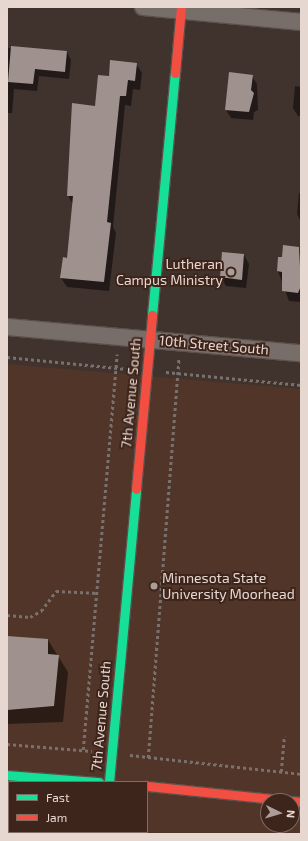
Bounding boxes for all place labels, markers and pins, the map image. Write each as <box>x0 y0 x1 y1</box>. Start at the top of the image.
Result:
place label: Lutheran Campus Ministry <box>116 256 223 288</box>
marker: Lutheran Campus Ministry <box>226 267 236 277</box>
place label: Minnesota State University Moorhead <box>162 570 295 602</box>
marker: Minnesota State University Moorhead <box>149 581 159 591</box>

